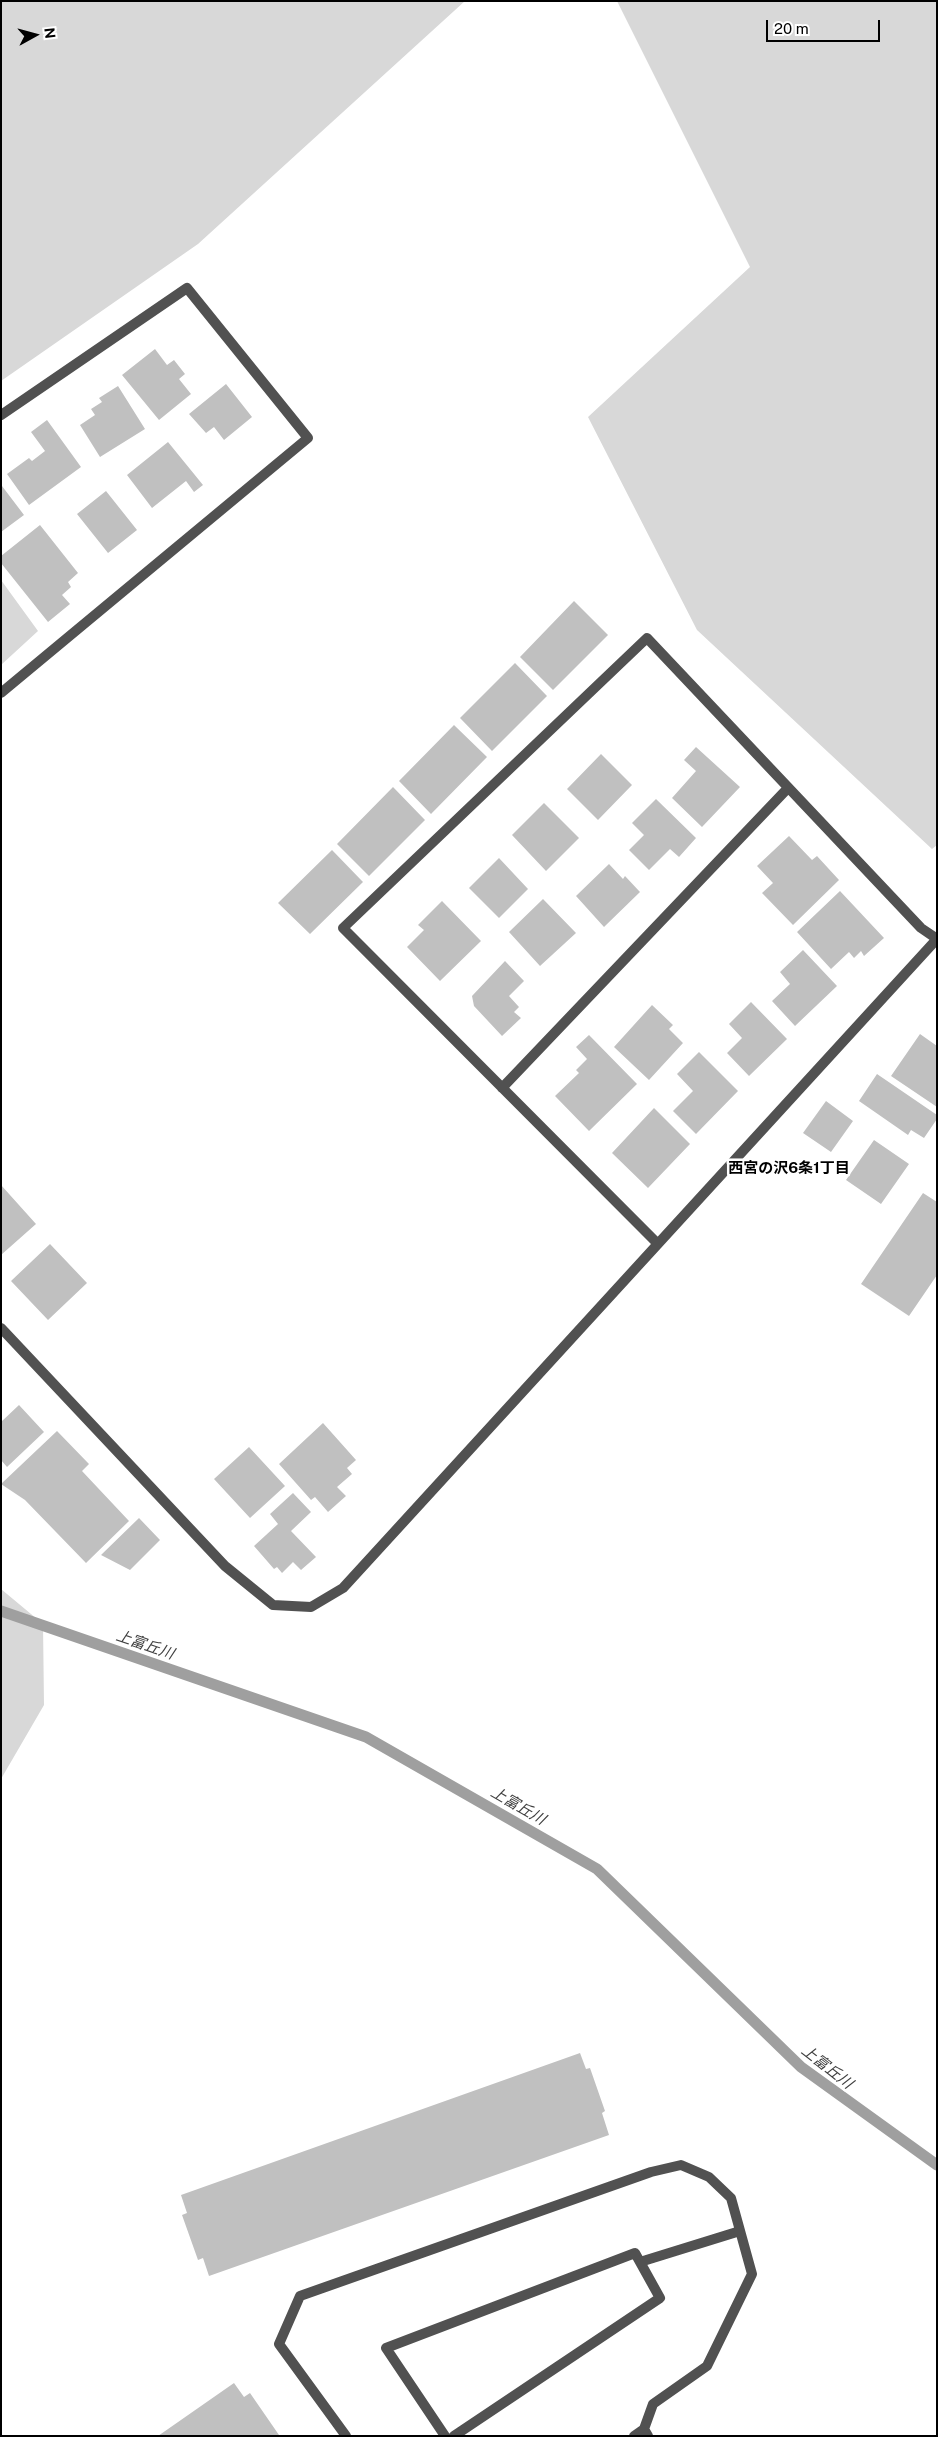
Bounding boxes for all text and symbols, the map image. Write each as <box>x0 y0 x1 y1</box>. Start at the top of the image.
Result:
north arrow <box>10 10 60 60</box>
scale bar <box>768 10 882 42</box>
text: 20 m <box>774 20 809 37</box>
text: N <box>41 27 58 40</box>
district label: 西宮の沢6条1丁目 <box>728 1159 850 1177</box>
water label: 上富丘川 <box>114 1627 176 1663</box>
water label: 上富丘川 <box>488 1783 548 1829</box>
water label: 上富丘川 <box>798 2041 856 2093</box>

